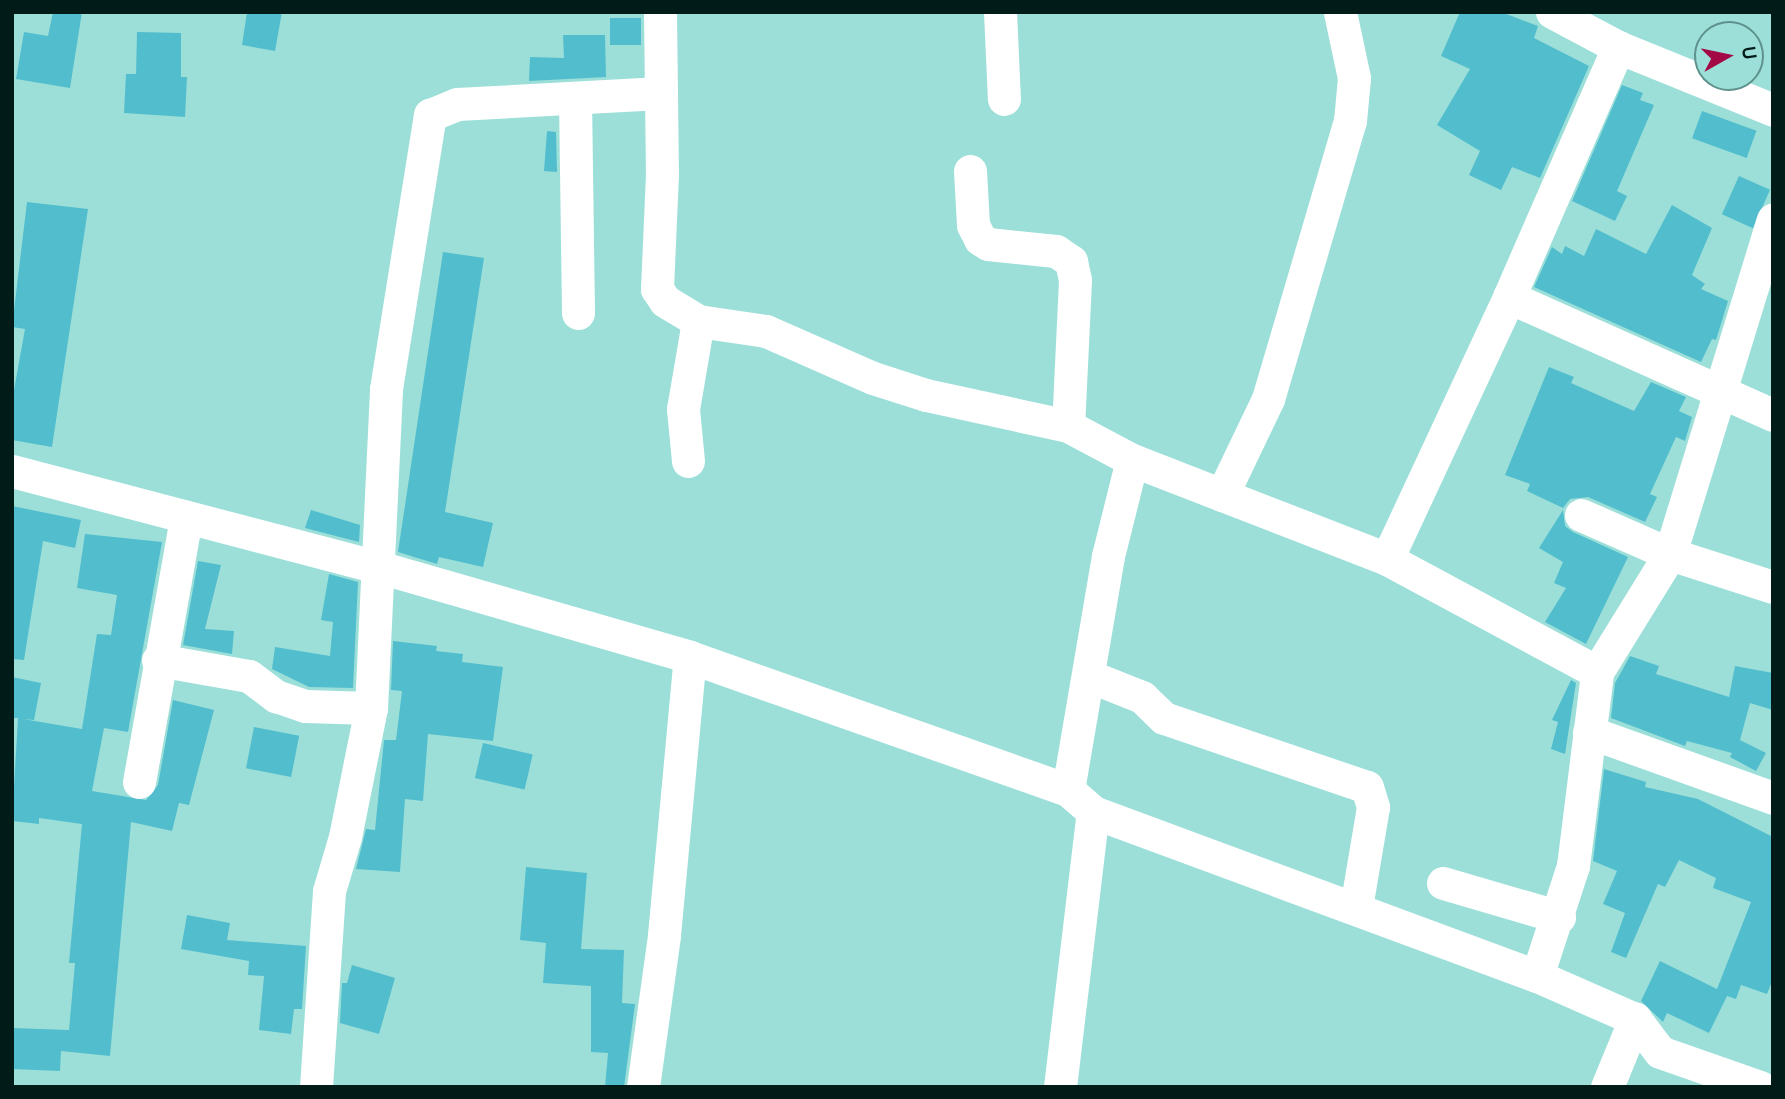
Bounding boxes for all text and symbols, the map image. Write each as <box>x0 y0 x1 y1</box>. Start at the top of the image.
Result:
north arrow <box>1694 21 1764 91</box>
text: U <box>1735 44 1761 62</box>

